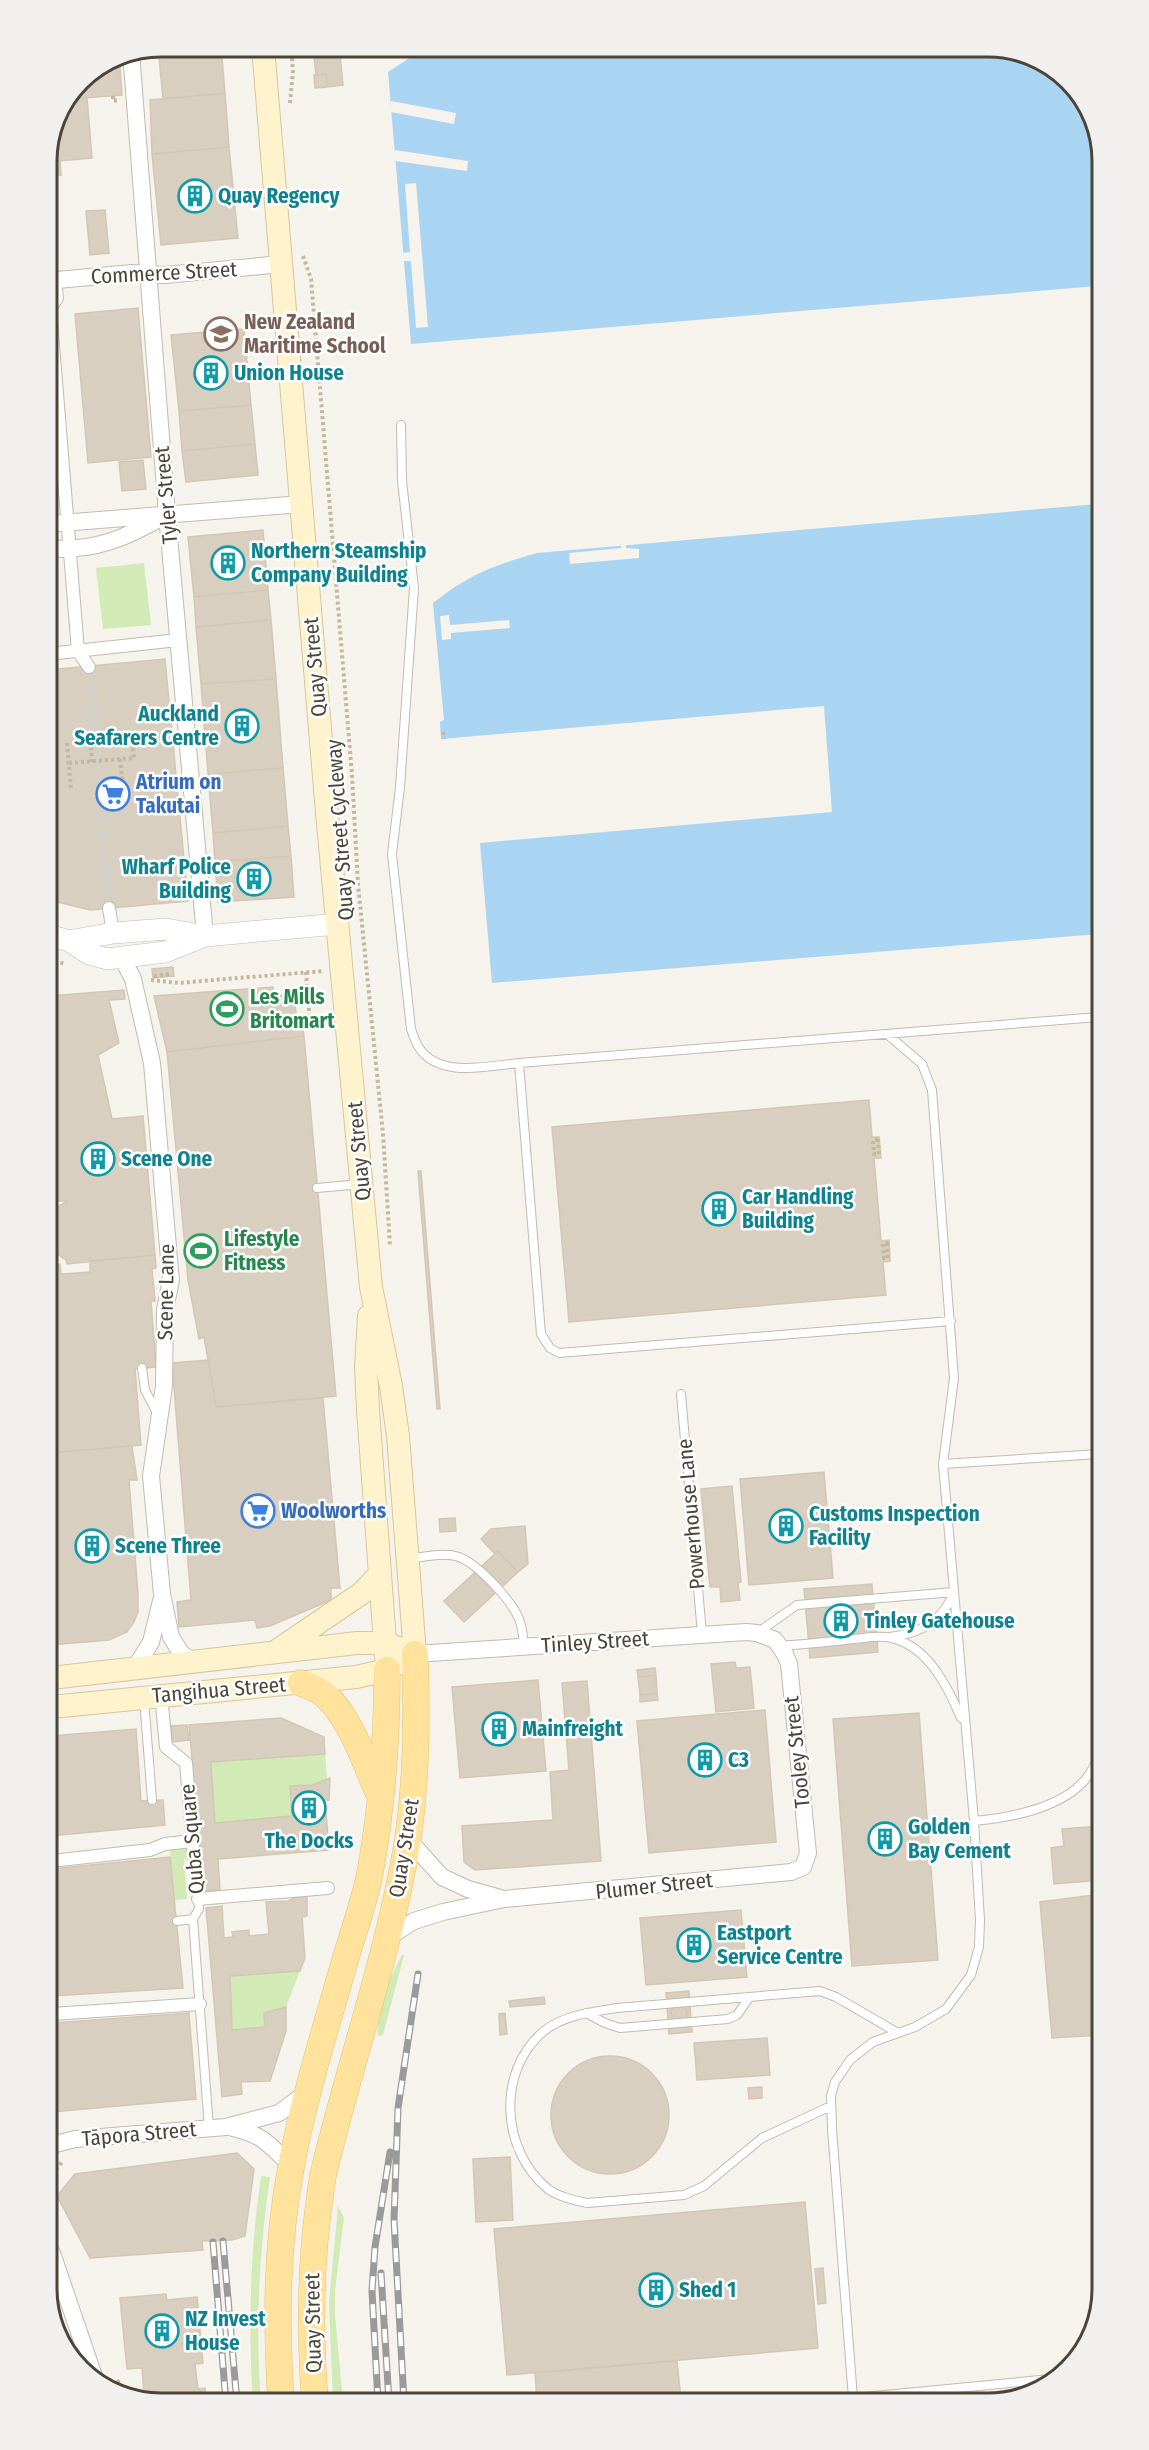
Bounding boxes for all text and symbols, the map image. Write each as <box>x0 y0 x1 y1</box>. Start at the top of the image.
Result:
building icon: Quay Regency <box>177 178 213 214</box>
place label: Quay Regency <box>218 183 341 209</box>
street label: Commerce Street <box>90 256 238 290</box>
place label: New Zealand Maritime School <box>244 309 386 359</box>
school or university icon: New Zealand Maritime School <box>203 316 239 352</box>
building icon: Union House <box>193 355 229 391</box>
place label: Union House <box>234 360 344 386</box>
street label: Tyler Street <box>149 445 183 545</box>
place label: Northern Steamship Company Building <box>251 538 426 588</box>
building icon: Northern Steamship Company Building <box>210 545 246 581</box>
street label: Quay Street <box>298 616 332 718</box>
place label: Auckland Seafarers Centre <box>74 701 219 751</box>
building icon: Auckland Seafarers Centre <box>224 708 260 744</box>
street label: Quay Street Cycleway <box>321 738 359 921</box>
place label: Atrium on Takutai <box>135 769 221 819</box>
supermarket icon: Atrium on Takutai <box>95 776 131 812</box>
place label: Wharf Police Building <box>122 854 232 904</box>
building icon: Wharf Police Building <box>236 861 272 897</box>
place label: Les Mills Britomart <box>250 984 335 1034</box>
sports icon: Les Mills Britomart <box>209 991 245 1027</box>
street label: Quay Street <box>342 1100 376 1202</box>
building icon: Scene One <box>80 1141 116 1177</box>
place label: Scene One <box>121 1146 213 1172</box>
place label: Car Handling Building <box>742 1184 854 1234</box>
building icon: Car Handling Building <box>701 1191 737 1227</box>
place label: Lifestyle Fitness <box>224 1226 300 1276</box>
sports icon: Lifestyle Fitness <box>183 1233 219 1269</box>
street label: Scene Lane <box>152 1243 180 1341</box>
street label: Powerhouse Lane <box>671 1438 711 1590</box>
supermarket icon: Woolworths <box>240 1493 276 1529</box>
place label: Woolworths <box>281 1498 386 1524</box>
place label: Customs Inspection Facility <box>809 1501 980 1551</box>
building icon: Customs Inspection Facility <box>768 1508 804 1544</box>
building icon: Scene Three <box>74 1528 110 1564</box>
place label: Scene Three <box>115 1533 221 1559</box>
building icon: Tinley Gatehouse <box>823 1603 859 1639</box>
place label: Tinley Gatehouse <box>864 1608 1015 1634</box>
street label: Tinley Street <box>540 1625 650 1659</box>
street label: Tangihua Street <box>151 1671 287 1709</box>
street label: Tooley Street <box>778 1695 816 1809</box>
building icon: Mainfreight <box>481 1711 517 1747</box>
place label: Mainfreight <box>522 1716 624 1742</box>
building icon: C3 <box>687 1742 723 1778</box>
place label: C3 <box>728 1747 749 1773</box>
street label: Quba Square <box>174 1783 210 1895</box>
building icon: The Docks <box>291 1790 327 1826</box>
street label: Quay Street <box>383 1796 425 1899</box>
place label: Golden Bay Cement <box>908 1814 1011 1864</box>
building icon: Golden Bay Cement <box>867 1821 903 1857</box>
place label: The Docks <box>265 1828 353 1854</box>
street label: Plumer Street <box>594 1867 714 1905</box>
place label: Eastport Service Centre <box>717 1920 843 1970</box>
building icon: Eastport Service Centre <box>676 1927 712 1963</box>
street label: Tāpora Street <box>81 2116 197 2152</box>
building icon: Shed 1 <box>638 2272 674 2308</box>
street label: Quay Street <box>299 2273 327 2373</box>
place label: Shed 1 <box>679 2277 736 2303</box>
place label: NZ Invest House <box>185 2306 266 2356</box>
building icon: NZ Invest House <box>144 2313 180 2349</box>

